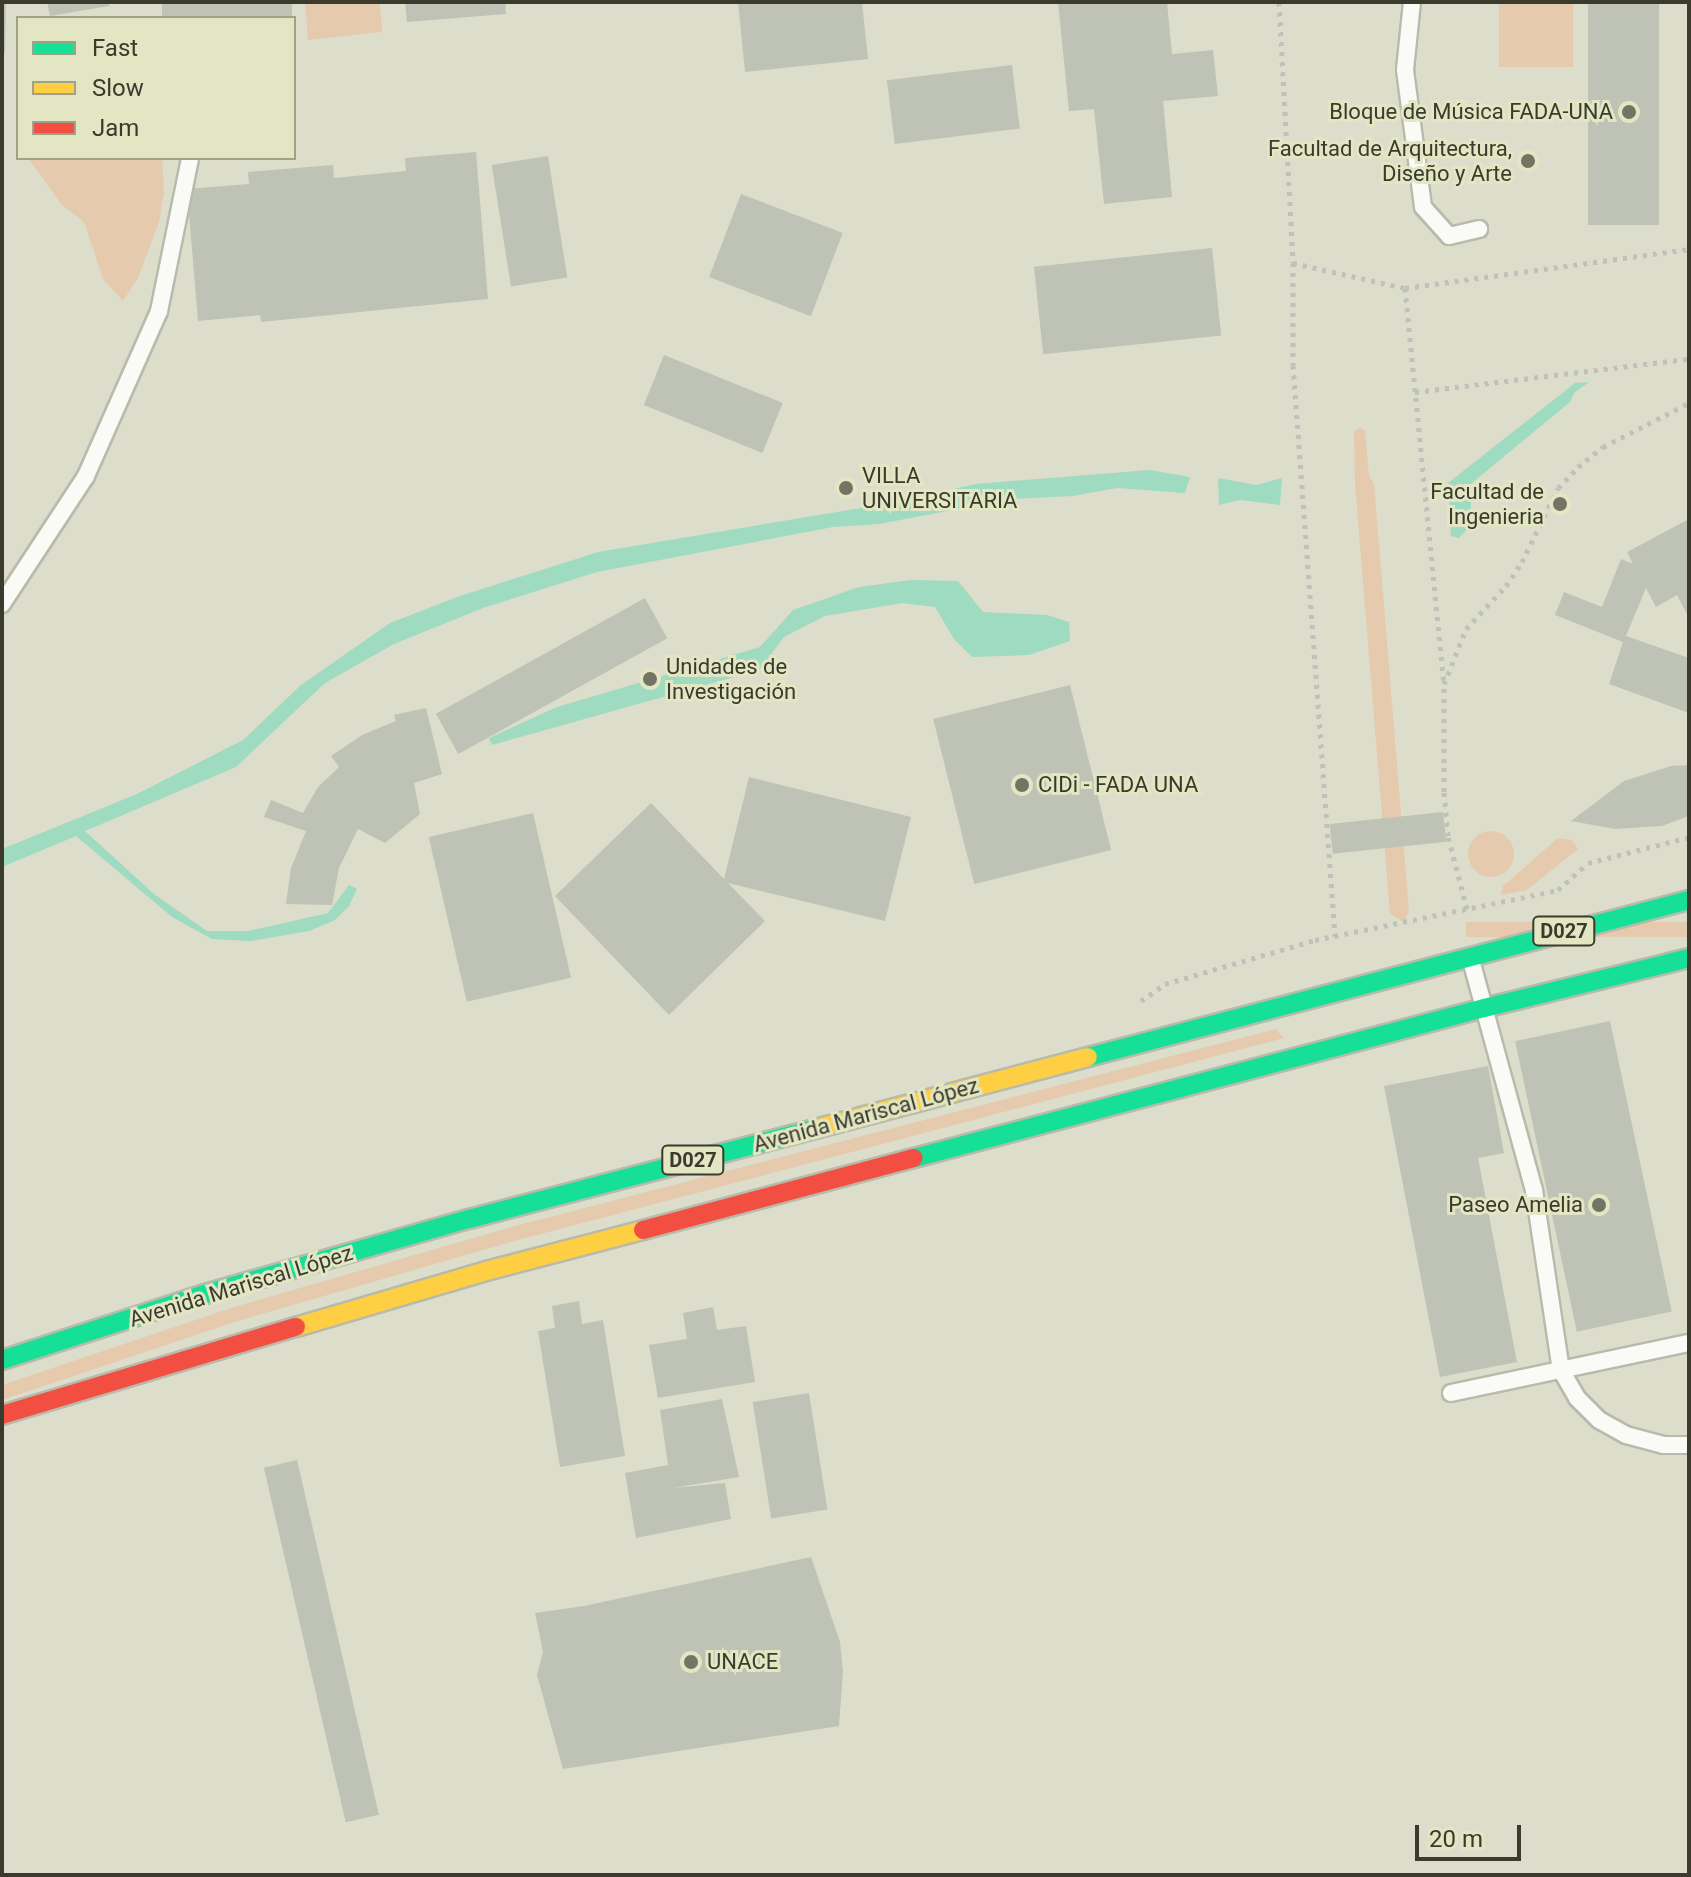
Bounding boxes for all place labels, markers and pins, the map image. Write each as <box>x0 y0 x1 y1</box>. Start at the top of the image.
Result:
place label: Bloque de Música FADA-UNA <box>1329 99 1613 125</box>
marker: Bloque de Música FADA-UNA <box>1620 103 1638 121</box>
place label: Facultad de Arquitectura, Diseño y Arte <box>1268 135 1512 186</box>
marker: Facultad de Arquitectura, Diseño y Arte <box>1519 152 1537 170</box>
place label: VILLA UNIVERSITARIA <box>862 462 1017 514</box>
place label: Facultad de Ingenieria <box>1430 478 1544 530</box>
marker: VILLA UNIVERSITARIA <box>837 479 855 497</box>
marker: Facultad de Ingenieria <box>1551 495 1569 513</box>
place label: Unidades de Investigación <box>666 653 796 704</box>
marker: Unidades de Investigación <box>641 670 659 688</box>
place label: CIDi - FADA UNA <box>1038 772 1198 798</box>
marker: CIDi - FADA UNA <box>1013 776 1031 794</box>
place label: Paseo Amelia <box>1448 1192 1583 1218</box>
marker: Paseo Amelia <box>1590 1196 1608 1214</box>
place label: UNACE <box>707 1649 778 1675</box>
marker: UNACE <box>682 1653 700 1671</box>

